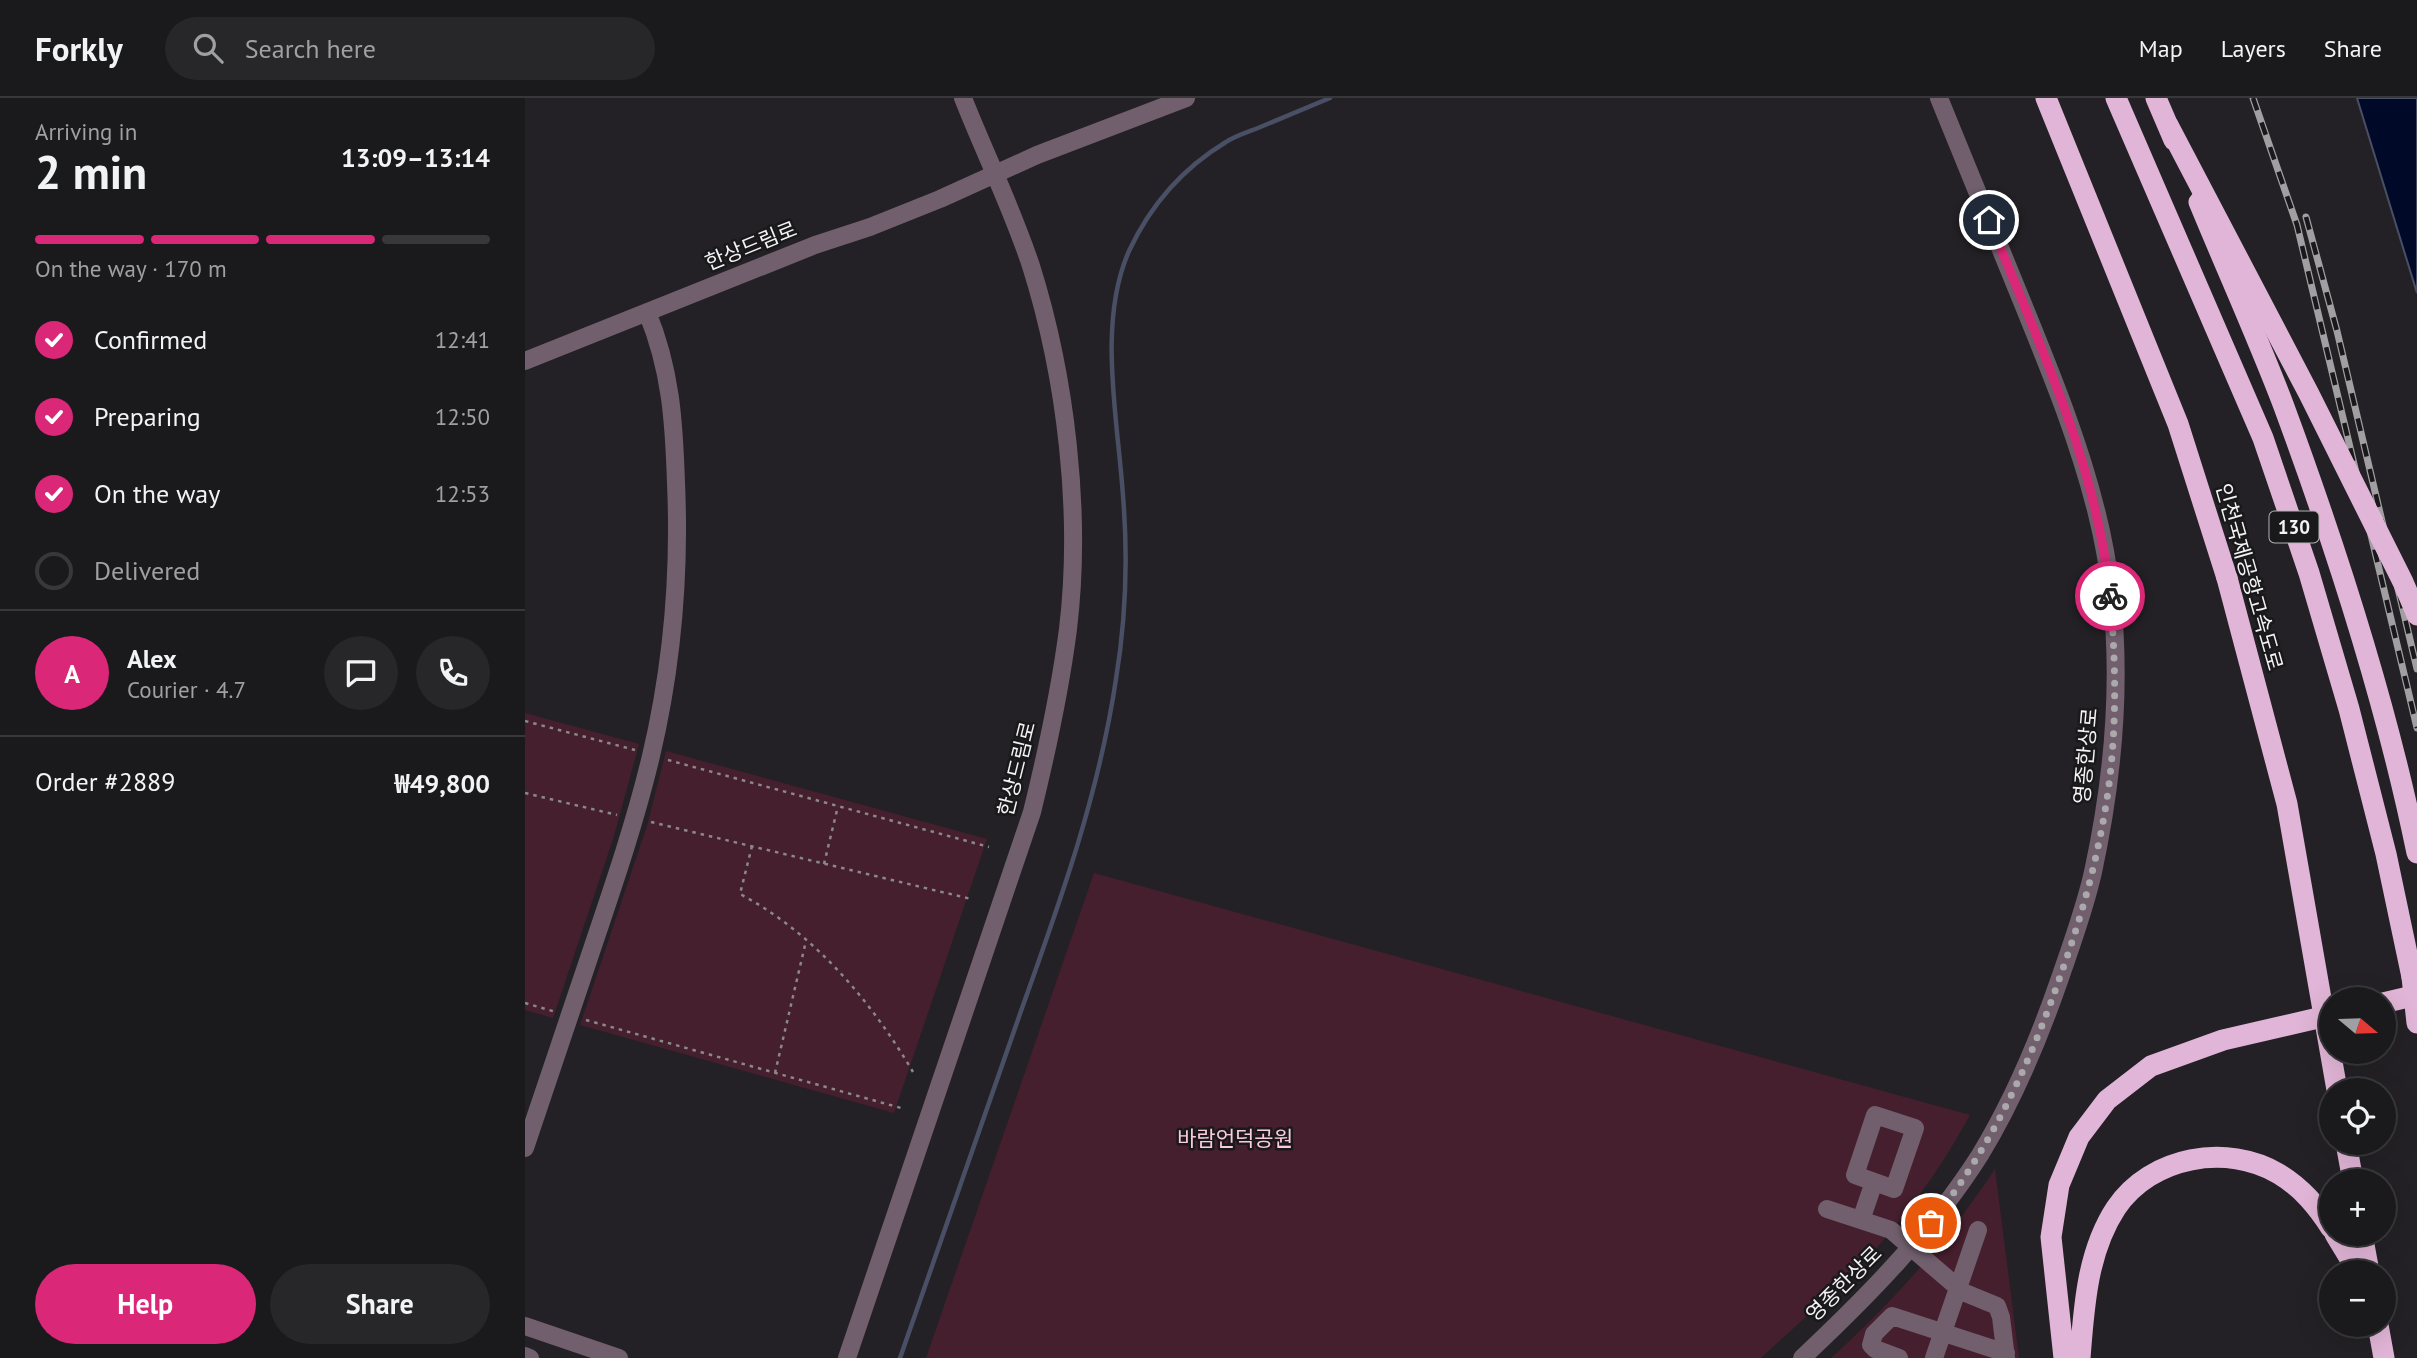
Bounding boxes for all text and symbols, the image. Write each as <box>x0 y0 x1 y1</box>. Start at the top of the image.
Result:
search box <box>165 17 655 80</box>
text: Forkly <box>35 27 123 70</box>
icon: search <box>189 29 227 67</box>
text: Search here <box>245 32 376 65</box>
text: Map <box>2139 33 2183 64</box>
text: Layers <box>2221 33 2286 64</box>
text: Share <box>2324 33 2382 64</box>
text: Arriving in <box>35 117 137 146</box>
text: 13:09–13:14 <box>341 141 490 174</box>
text: 2 min <box>35 142 147 202</box>
pin <box>1959 190 2019 250</box>
icon: home <box>1970 201 2008 239</box>
street label: 한상드림로 <box>701 215 801 276</box>
text: On the way · 170 m <box>35 254 227 283</box>
icon: check <box>35 321 73 359</box>
text: Confirmed <box>94 323 207 356</box>
text: 12:41 <box>435 325 490 354</box>
icon: check <box>35 398 73 436</box>
text: Preparing <box>94 400 201 433</box>
text: 12:50 <box>435 402 490 431</box>
icon: check <box>35 475 73 513</box>
text: On the way <box>94 477 220 510</box>
text: 12:53 <box>435 479 490 508</box>
street label: 인천국제공항고속도로 <box>2210 480 2289 673</box>
road number: 130 <box>2269 512 2319 542</box>
text: Delivered <box>94 554 200 587</box>
courier <box>2075 561 2145 631</box>
icon: bike <box>2091 577 2129 615</box>
button: chat <box>324 636 398 710</box>
button: phone <box>416 636 490 710</box>
text: Alex <box>127 642 177 675</box>
text: A <box>64 657 80 690</box>
text: Courier · 4.7 <box>127 675 246 704</box>
street label: 영종한상로 <box>2068 707 2103 805</box>
street label: 한상드림로 <box>992 719 1041 819</box>
text: Order #2889 <box>35 765 175 798</box>
text: ₩49,800 <box>394 767 490 800</box>
north arrow <box>2319 987 2396 1064</box>
map controls <box>2319 987 2396 1337</box>
button: locate <box>2319 1078 2396 1155</box>
park label: 바람언덕공원 <box>1177 1125 1293 1152</box>
button: + <box>2319 1169 2396 1246</box>
pin <box>1901 1193 1961 1253</box>
icon: bag <box>1912 1204 1950 1242</box>
street label: 영종한상로 <box>1800 1240 1887 1327</box>
button: − <box>2319 1260 2396 1337</box>
button: Help <box>35 1264 256 1344</box>
button: Share <box>270 1264 490 1344</box>

